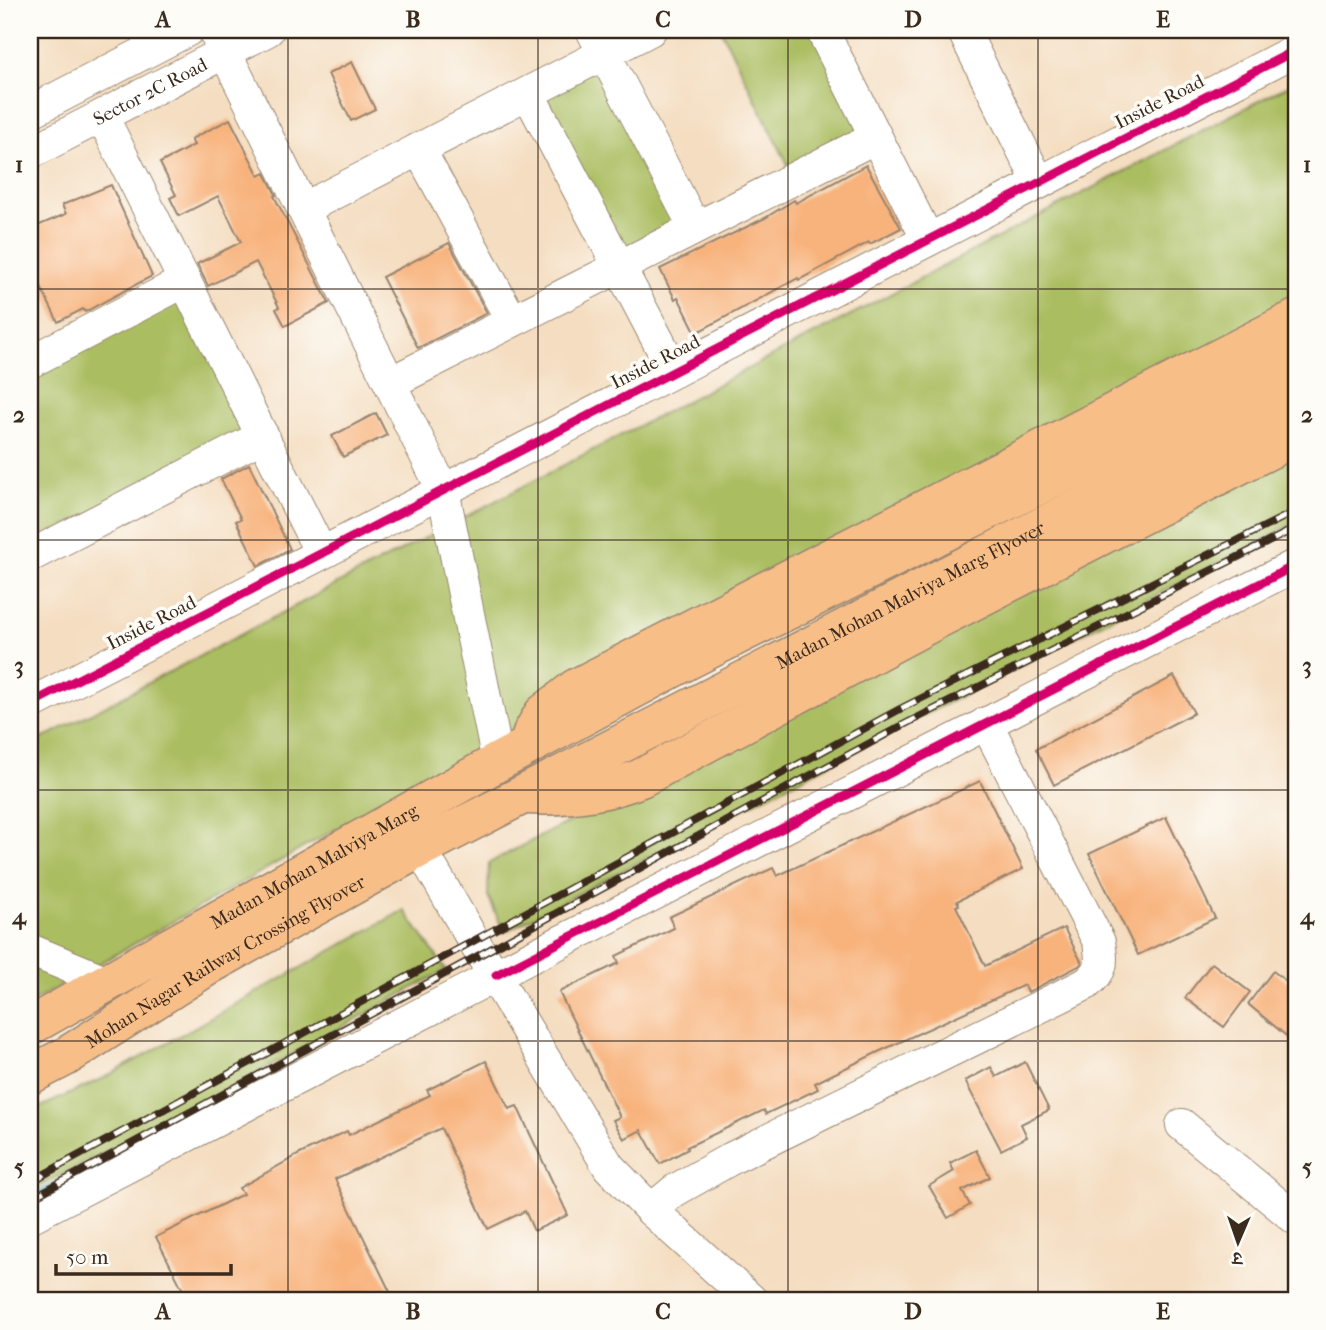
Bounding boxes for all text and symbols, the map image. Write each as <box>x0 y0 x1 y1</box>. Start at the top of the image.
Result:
text: A <box>154 6 172 33</box>
text: B <box>406 6 421 33</box>
text: C <box>655 6 671 33</box>
text: D <box>904 6 922 33</box>
text: E <box>1156 6 1170 33</box>
street label: Sector 2C Road <box>90 53 212 130</box>
street label: Inside Road <box>1111 70 1208 134</box>
text: 1 <box>15 151 23 178</box>
text: 1 <box>1303 151 1311 178</box>
street label: Inside Road <box>607 330 704 394</box>
text: 2 <box>13 401 25 428</box>
text: 2 <box>1301 401 1313 428</box>
street label: Madan Mohan Malviya Marg Flyover <box>772 516 1049 674</box>
street label: Inside Road <box>103 591 200 655</box>
text: 3 <box>14 652 24 679</box>
text: 3 <box>1302 652 1312 679</box>
street label: Madan Mohan Malviya Marg <box>207 799 423 934</box>
street label: Mohan Nagar Railway Crossing Flyover <box>81 870 370 1053</box>
text: 4 <box>11 903 27 930</box>
text: 4 <box>1299 903 1315 930</box>
text: 5 <box>14 1153 24 1180</box>
text: 5 <box>1302 1153 1312 1180</box>
north arrow <box>1204 1208 1274 1278</box>
scale bar <box>56 1232 231 1276</box>
text: 50 m <box>66 1245 109 1269</box>
text: उ <box>1231 1247 1245 1269</box>
text: A <box>154 1298 172 1325</box>
text: B <box>406 1298 421 1325</box>
text: C <box>655 1298 671 1325</box>
text: D <box>904 1298 922 1325</box>
text: E <box>1156 1298 1170 1325</box>

